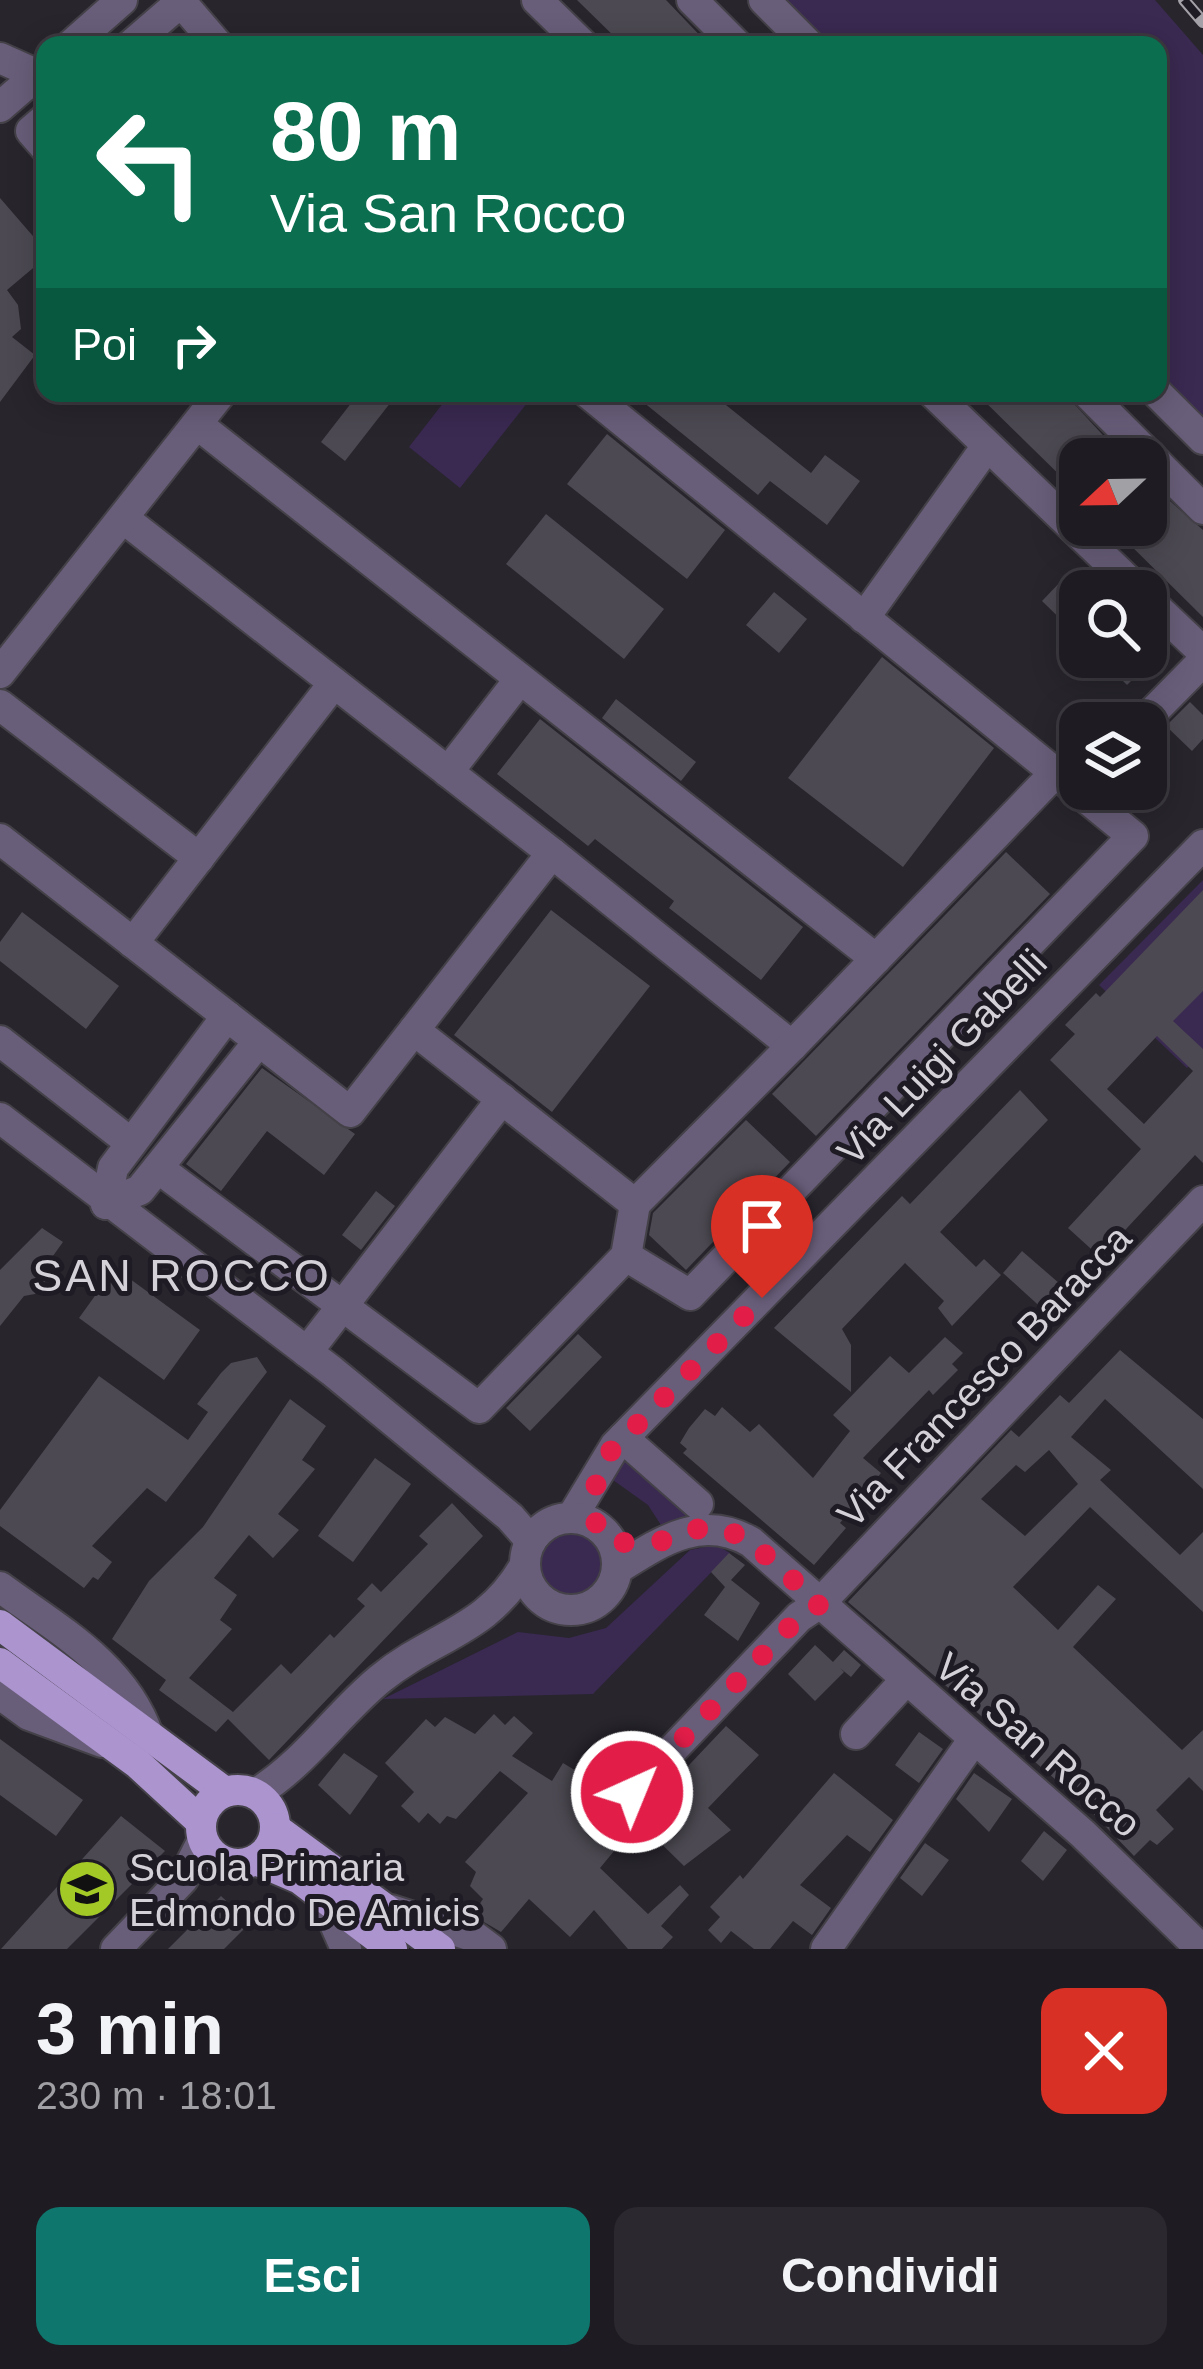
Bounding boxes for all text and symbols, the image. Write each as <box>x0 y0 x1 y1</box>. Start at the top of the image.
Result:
icon: left <box>72 84 228 240</box>
text: 80 m <box>270 84 461 178</box>
text: Via San Rocco <box>270 183 626 243</box>
icon: right <box>161 312 227 378</box>
text: Poi <box>72 319 137 370</box>
north arrow <box>1059 438 1167 546</box>
map controls <box>1059 438 1167 810</box>
button: search <box>1059 570 1167 678</box>
button: layers <box>1059 702 1167 810</box>
street label: Via Luigi Gabelli <box>829 941 1055 1173</box>
pin <box>711 1175 813 1298</box>
icon: arrive <box>729 1193 795 1259</box>
street label: Via Francesco Baracca <box>829 1216 1139 1536</box>
district label: SAN ROCCO <box>32 1250 332 1301</box>
street label: Via San Rocco <box>927 1644 1149 1846</box>
position arrow <box>569 1729 695 1855</box>
place label: Scuola Primaria Edmondo De Amicis <box>129 1846 480 1934</box>
school or university icon: Scuola Primaria Edmondo De Amicis <box>56 1858 118 1920</box>
button: close <box>1041 1988 1167 2114</box>
text: 3 min <box>36 1989 224 2069</box>
text: 230 m · 18:01 <box>36 2074 277 2117</box>
button: Esci <box>36 2207 590 2345</box>
button: Condividi <box>614 2207 1167 2345</box>

